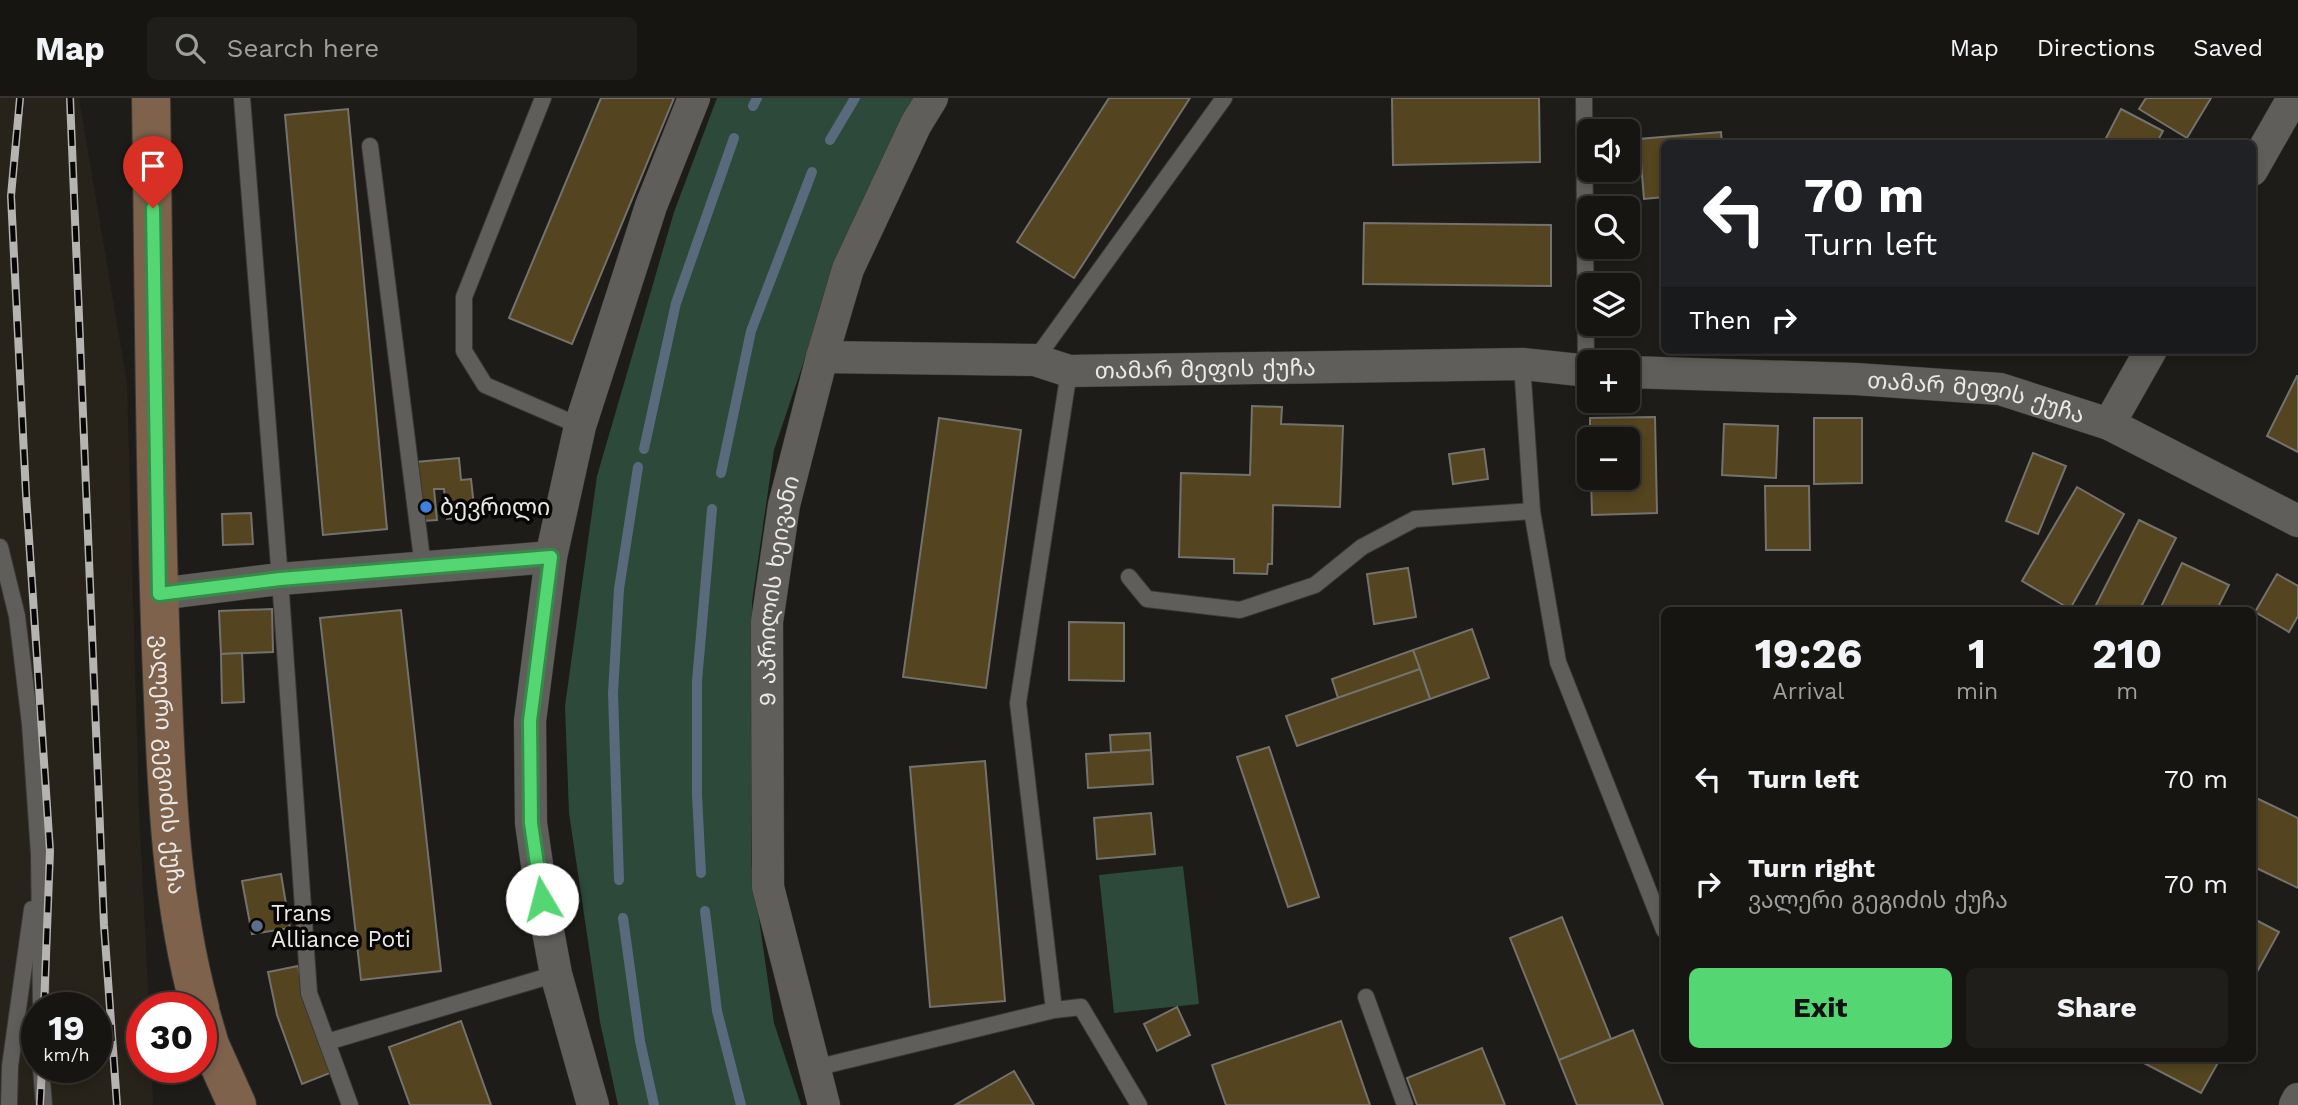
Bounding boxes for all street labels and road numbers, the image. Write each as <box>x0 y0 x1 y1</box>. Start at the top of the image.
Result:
street label: თამარ მეფის ქუჩა <box>1094 354 1316 384</box>
street label: თამარ მეფის ქუჩა <box>1866 366 2088 429</box>
street label: 9 აპრილის ხეივანი <box>753 473 805 706</box>
street label: ვალერი გეგიძის ქუჩა <box>147 634 191 896</box>

